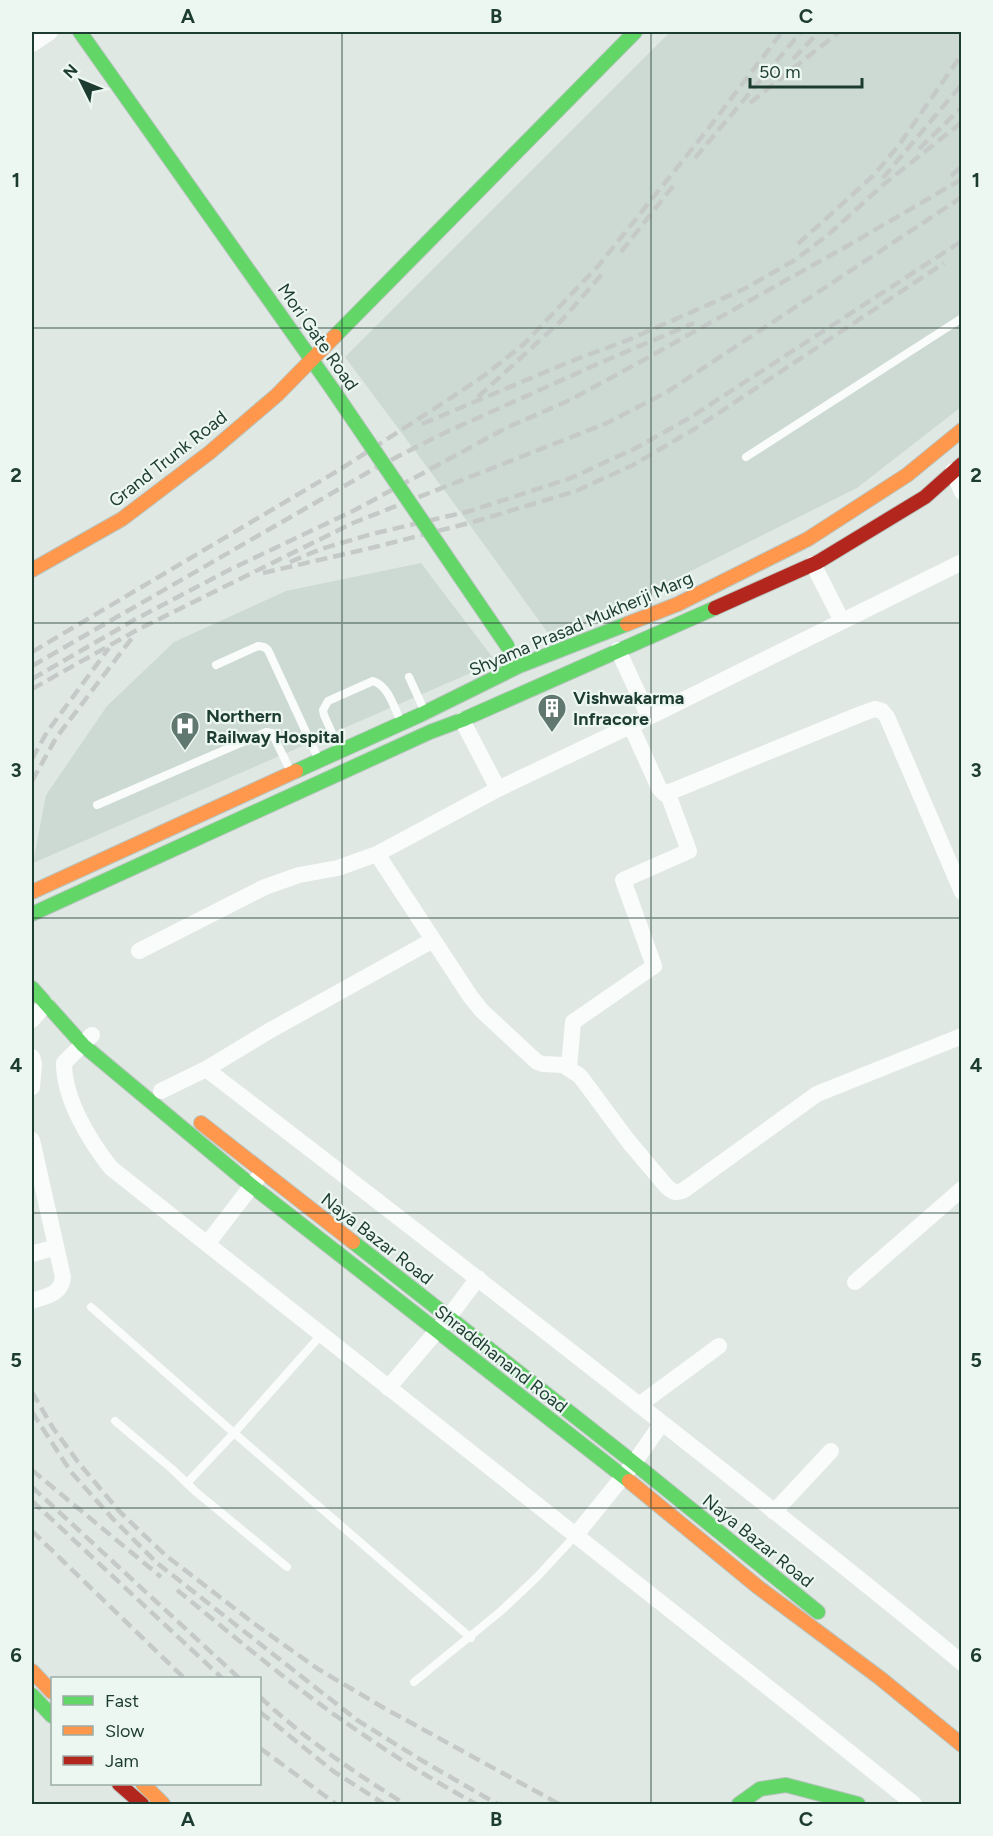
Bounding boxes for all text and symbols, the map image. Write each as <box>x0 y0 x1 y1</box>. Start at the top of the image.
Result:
text: A <box>181 4 196 28</box>
text: B <box>490 4 502 28</box>
text: C <box>799 4 813 28</box>
north arrow <box>51 51 111 111</box>
scale bar <box>750 51 862 89</box>
text: N <box>59 60 82 82</box>
text: 50 m <box>759 61 801 83</box>
text: 1 <box>12 168 20 192</box>
text: 1 <box>972 168 980 192</box>
street label: Mori Gate Road <box>273 279 363 395</box>
street label: Grand Trunk Road <box>105 406 231 512</box>
text: 2 <box>10 463 22 487</box>
text: 2 <box>970 463 982 487</box>
street label: Shyama Prasad Mukherji Marg <box>466 567 696 681</box>
place label: Vishwakarma Infracore <box>573 687 684 730</box>
building icon: Vishwakarma Infracore <box>536 692 568 734</box>
place label: Northern Railway Hospital <box>206 705 344 748</box>
hospital icon: Northern Railway Hospital <box>169 710 201 752</box>
text: 3 <box>10 758 22 782</box>
text: 3 <box>970 758 982 782</box>
text: 4 <box>10 1053 23 1077</box>
text: 4 <box>970 1053 983 1077</box>
street label: Naya Bazar Road <box>317 1188 437 1290</box>
street label: Shraddhanand Road <box>430 1300 572 1418</box>
text: 5 <box>10 1348 22 1372</box>
text: 5 <box>970 1348 982 1372</box>
street label: Naya Bazar Road <box>698 1490 818 1592</box>
text: 6 <box>10 1643 22 1667</box>
text: 6 <box>970 1643 982 1667</box>
legend <box>51 1677 261 1785</box>
text: Fast <box>105 1690 139 1712</box>
text: Slow <box>105 1720 144 1742</box>
text: Jam <box>105 1750 139 1772</box>
text: A <box>181 1807 196 1831</box>
text: B <box>490 1807 502 1831</box>
text: C <box>799 1807 813 1831</box>

